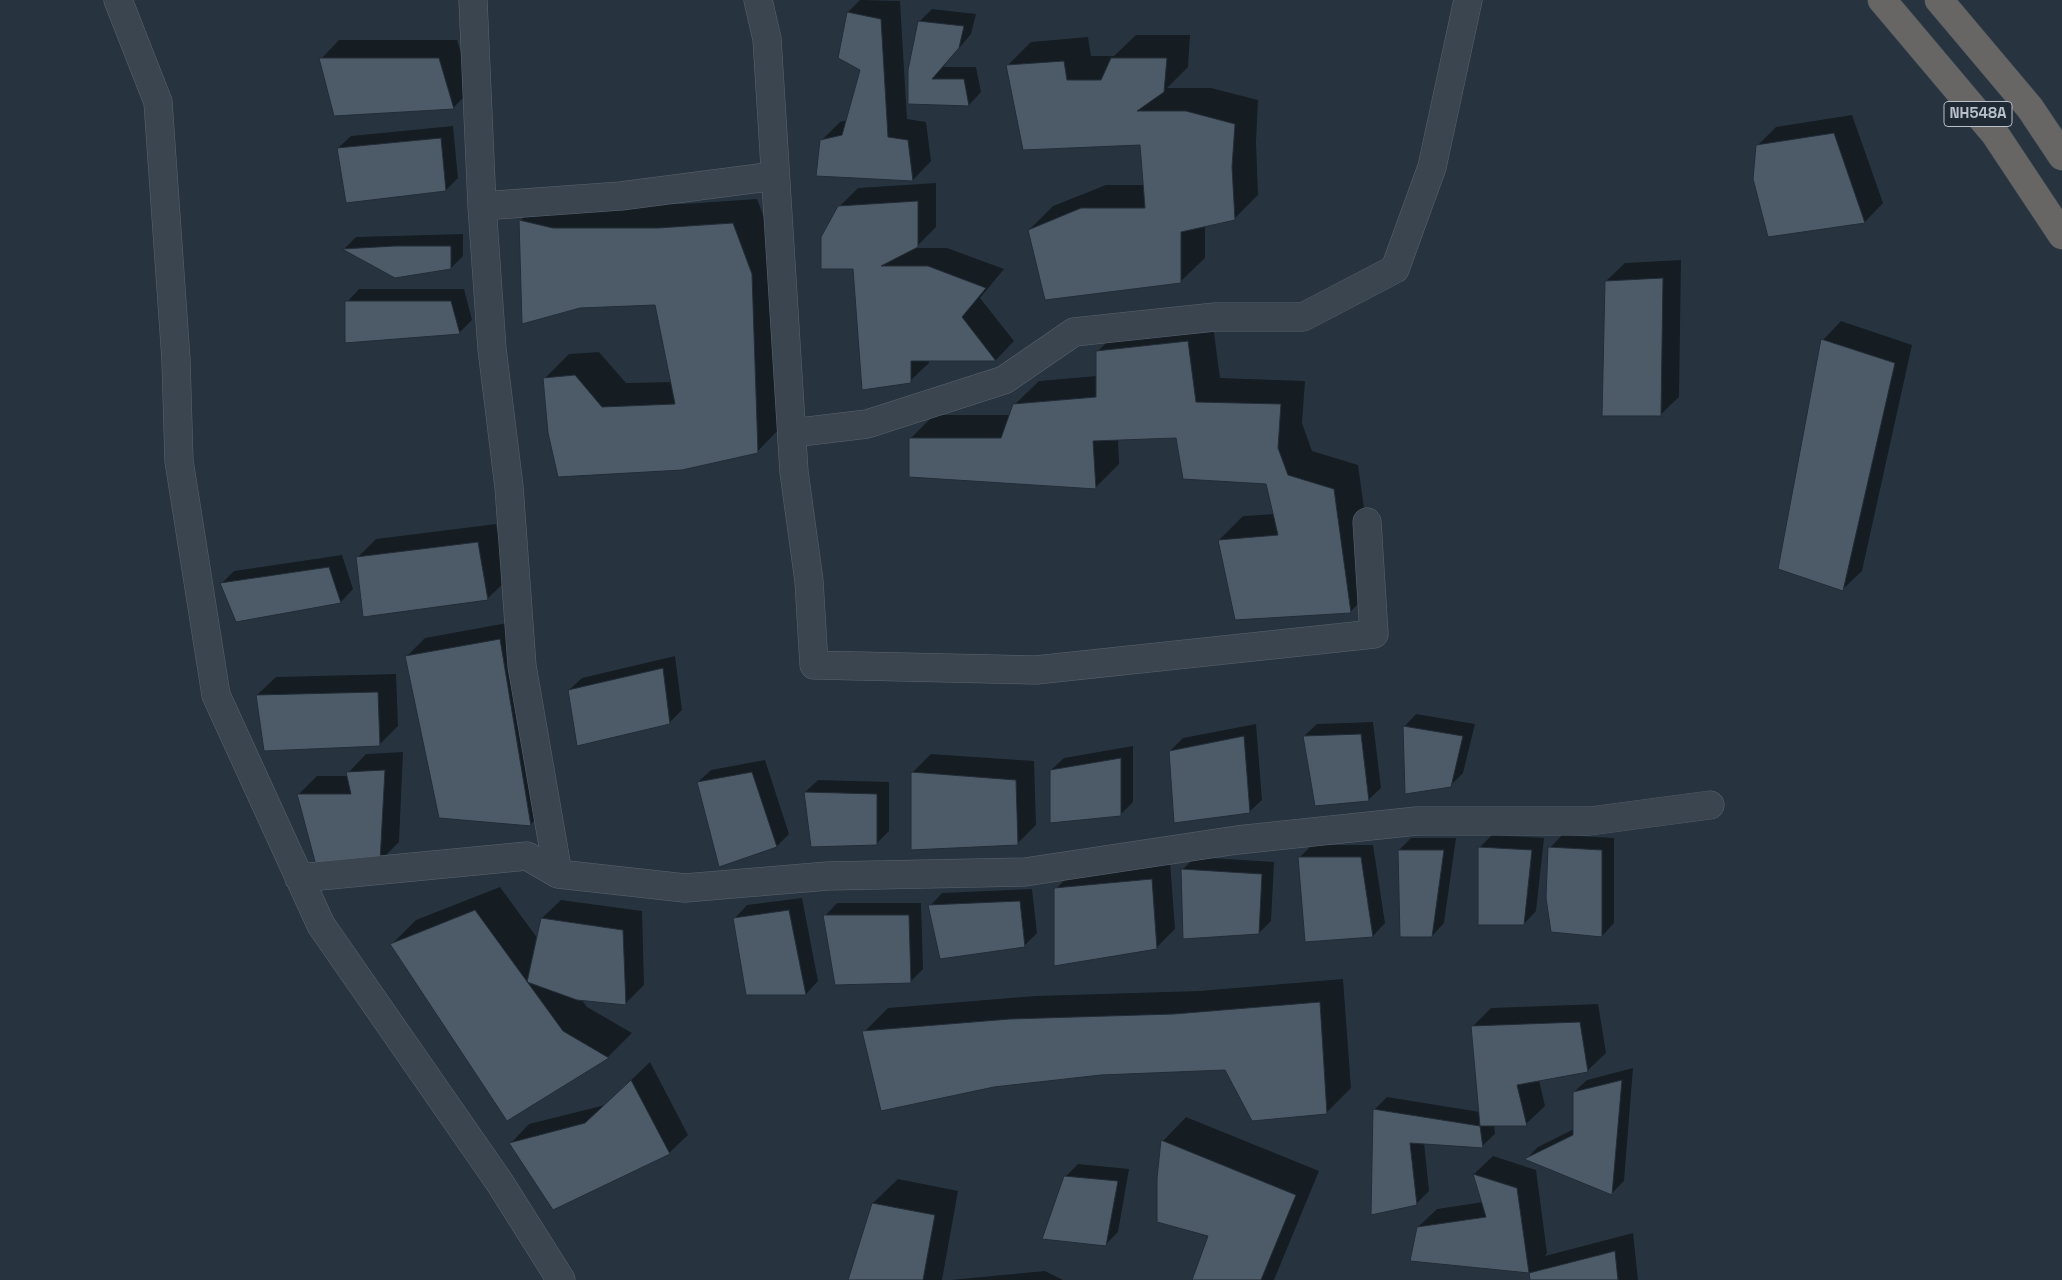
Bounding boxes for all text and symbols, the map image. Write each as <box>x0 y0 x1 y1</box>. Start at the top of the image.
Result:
road number: NH548A <box>1944 102 2012 126</box>

